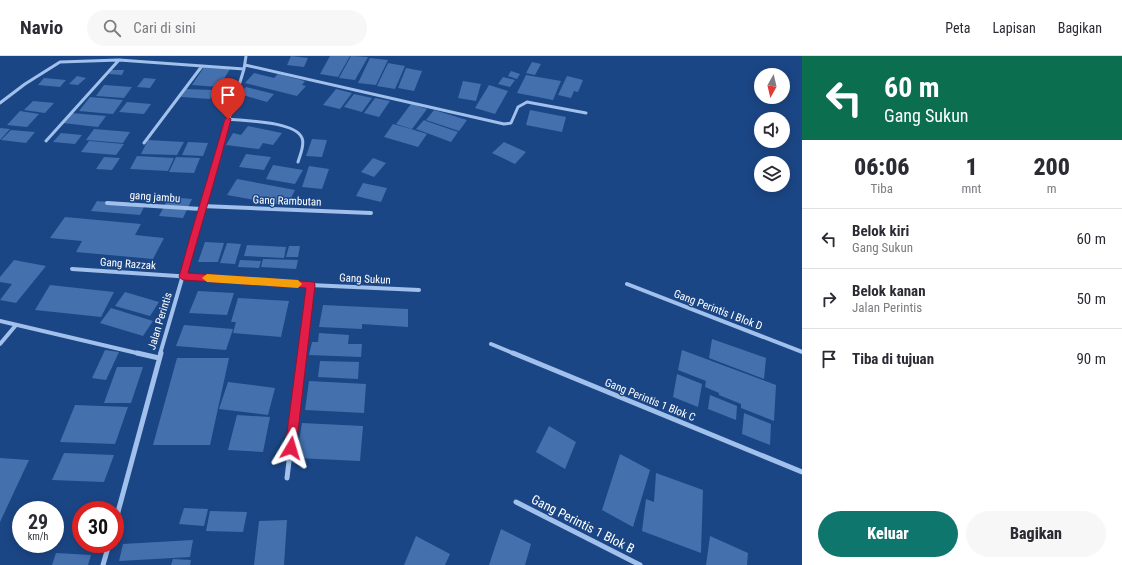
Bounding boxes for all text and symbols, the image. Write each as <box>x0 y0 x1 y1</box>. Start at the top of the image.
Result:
search box <box>87 10 367 46</box>
text: Navio <box>20 16 63 39</box>
icon: search <box>101 17 123 39</box>
text: Cari di sini <box>133 19 196 37</box>
text: Peta <box>945 20 970 36</box>
text: Lapisan <box>992 20 1036 36</box>
text: Bagikan <box>1058 20 1102 36</box>
north arrow <box>754 68 790 104</box>
map controls <box>754 68 790 192</box>
text: 60 m <box>884 71 940 104</box>
icon: left <box>818 72 870 124</box>
pin <box>211 78 245 119</box>
icon: arrive <box>217 84 239 106</box>
text: Gang Sukun <box>884 105 969 126</box>
button: sound <box>754 112 790 148</box>
text: 06:06 <box>854 153 910 181</box>
text: 1 <box>965 153 978 181</box>
text: 200 <box>1033 153 1070 181</box>
button: layers <box>754 156 790 192</box>
text: Tiba <box>871 181 893 196</box>
text: mnt <box>962 181 981 196</box>
text: m <box>1047 181 1057 196</box>
street label: gang jambu <box>129 189 181 205</box>
street label: Gang Rambutan <box>252 193 322 209</box>
text: Belok kiri <box>852 222 909 240</box>
icon: left <box>818 228 840 250</box>
text: 60 m <box>1076 230 1106 248</box>
text: Gang Sukun <box>852 240 913 255</box>
street label: Gang Razzak <box>100 256 156 272</box>
street label: Gang Sukun <box>339 271 391 287</box>
text: Belok kanan <box>852 282 926 300</box>
street label: Gang Perintis I Blok D <box>672 287 764 333</box>
icon: right <box>818 288 840 310</box>
text: 50 m <box>1076 290 1106 308</box>
street label: Jalan Perintis <box>145 291 175 351</box>
text: Jalan Perintis <box>852 300 922 315</box>
icon: arrive <box>818 348 840 370</box>
text: Tiba di tujuan <box>852 350 934 368</box>
text: 90 m <box>1076 350 1106 368</box>
street label: Gang Perintis 1 Blok C <box>603 376 697 424</box>
position arrow <box>270 427 312 469</box>
street label: Gang Perintis 1 Blok B <box>529 491 637 557</box>
speed limit sign: 30 <box>72 501 124 553</box>
text: 29 <box>28 510 48 534</box>
button: Keluar <box>818 511 958 557</box>
button: Bagikan <box>966 511 1106 557</box>
text: km/h <box>28 531 48 542</box>

